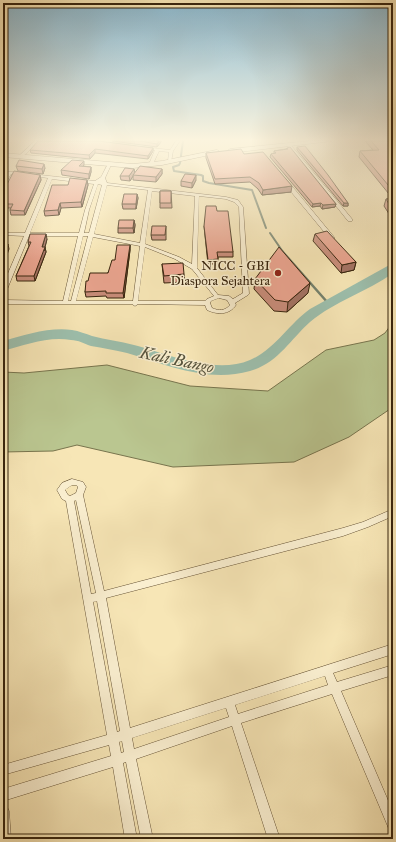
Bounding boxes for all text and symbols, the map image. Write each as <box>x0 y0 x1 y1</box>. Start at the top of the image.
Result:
place label: NICC - GBI Diaspora Sejahtera <box>171 258 271 289</box>
marker: NICC - GBI Diaspora Sejahtera <box>273 268 283 278</box>
water label: Kali Bango <box>137 342 216 378</box>

